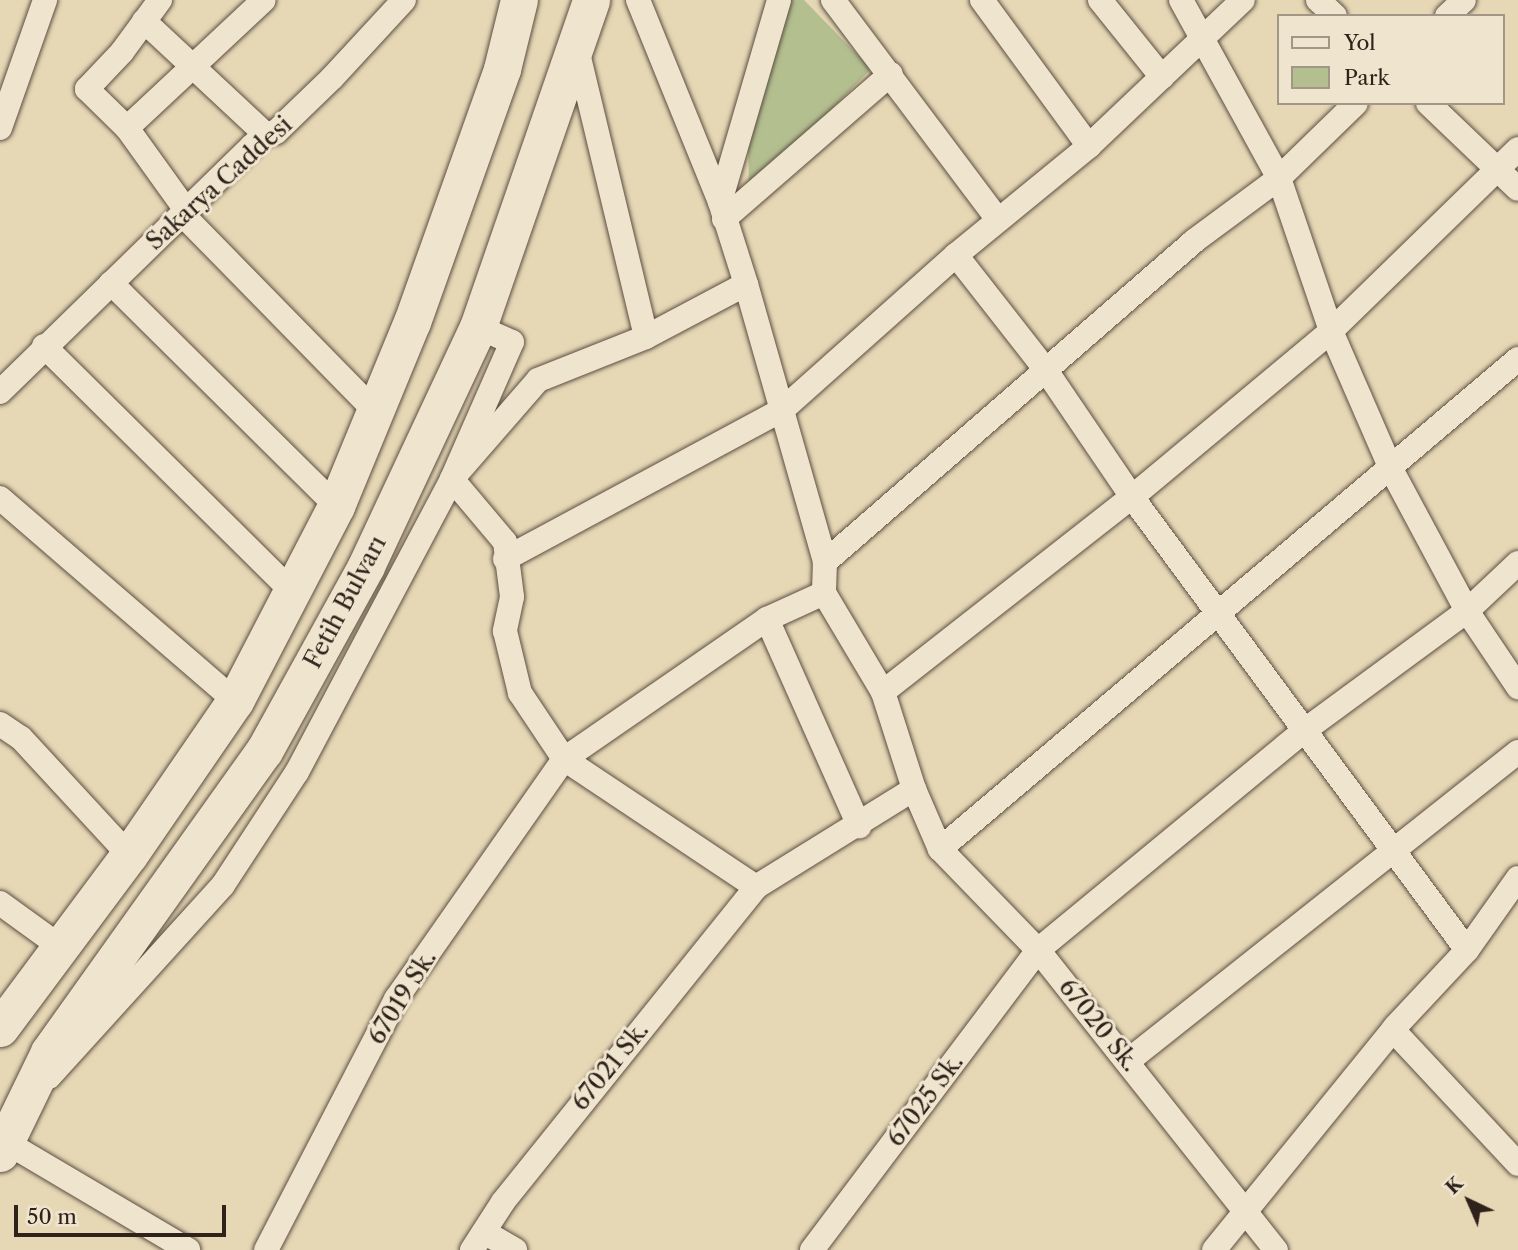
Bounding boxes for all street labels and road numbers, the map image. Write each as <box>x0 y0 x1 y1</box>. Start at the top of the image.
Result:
street label: Sakarya Caddesi <box>140 110 298 256</box>
street label: Fetih Bulvarı <box>298 531 392 673</box>
street label: 67019 Sk. <box>362 944 442 1050</box>
street label: 67020 Sk. <box>1053 973 1145 1077</box>
street label: 67021 Sk. <box>566 1016 654 1116</box>
street label: 67025 Sk. <box>881 1048 969 1152</box>

